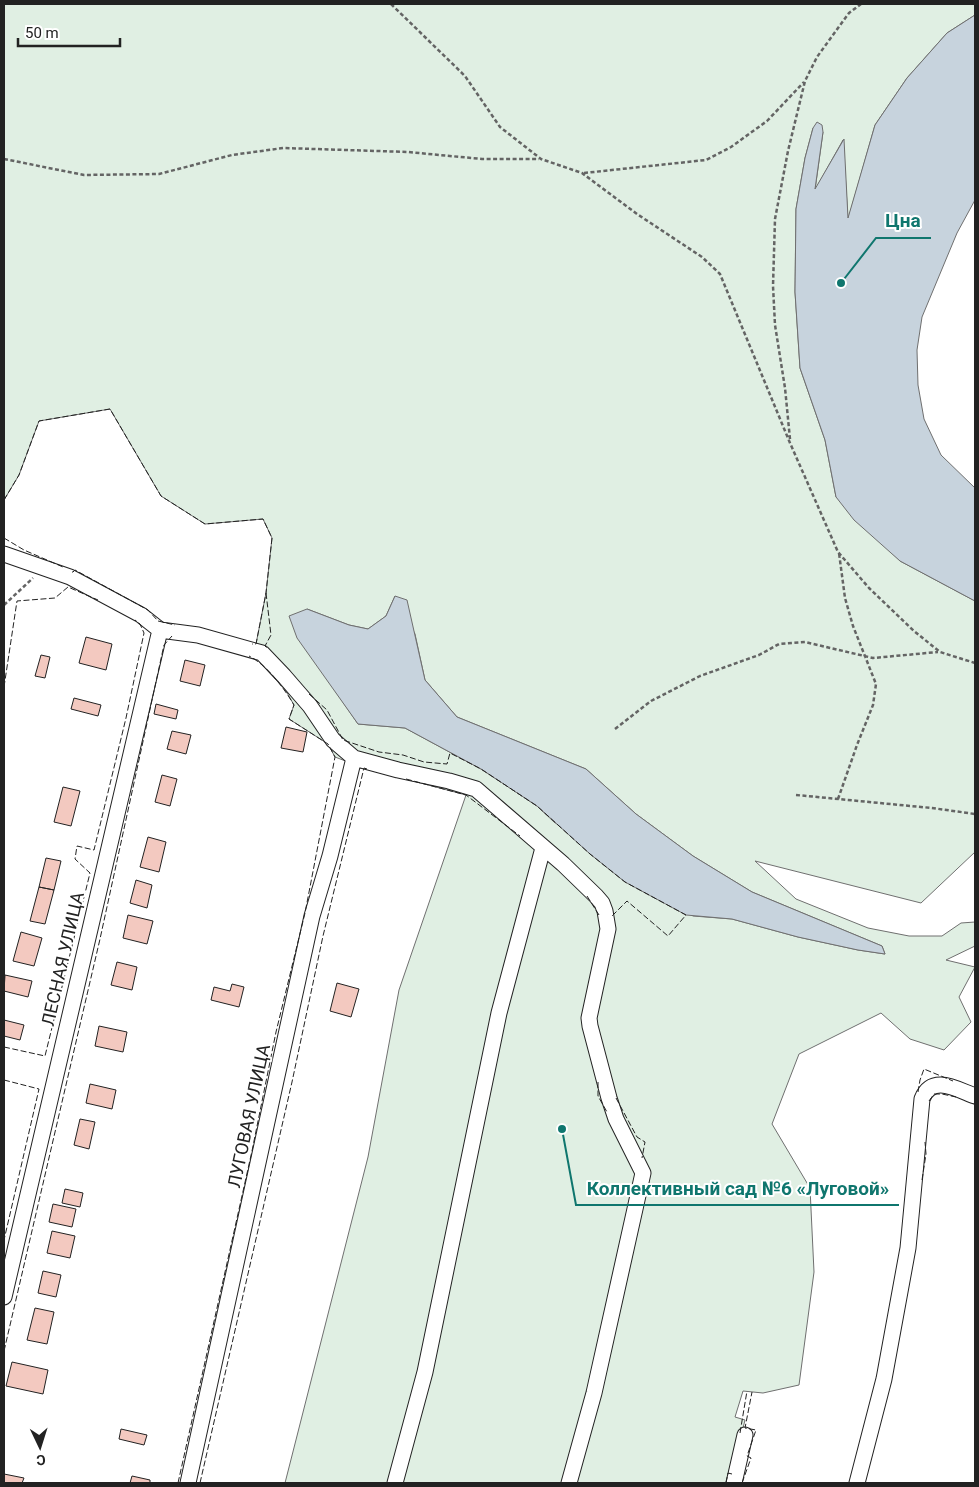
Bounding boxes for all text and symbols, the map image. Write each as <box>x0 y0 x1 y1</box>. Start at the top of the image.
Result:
scale bar <box>18 15 120 47</box>
text: 50 m <box>25 24 59 42</box>
callout: Цна <box>876 204 931 238</box>
text: Цна <box>885 209 921 232</box>
street label: ЛЕСНАЯ УЛИЦА <box>37 890 88 1028</box>
street label: ЛУГОВАЯ УЛИЦА <box>223 1042 274 1190</box>
callout: Коллективный сад №6 «Луговой» <box>576 1171 899 1205</box>
text: Коллективный сад №6 «Луговой» <box>587 1177 889 1200</box>
north arrow <box>15 1422 65 1472</box>
text: С <box>36 1452 46 1468</box>

